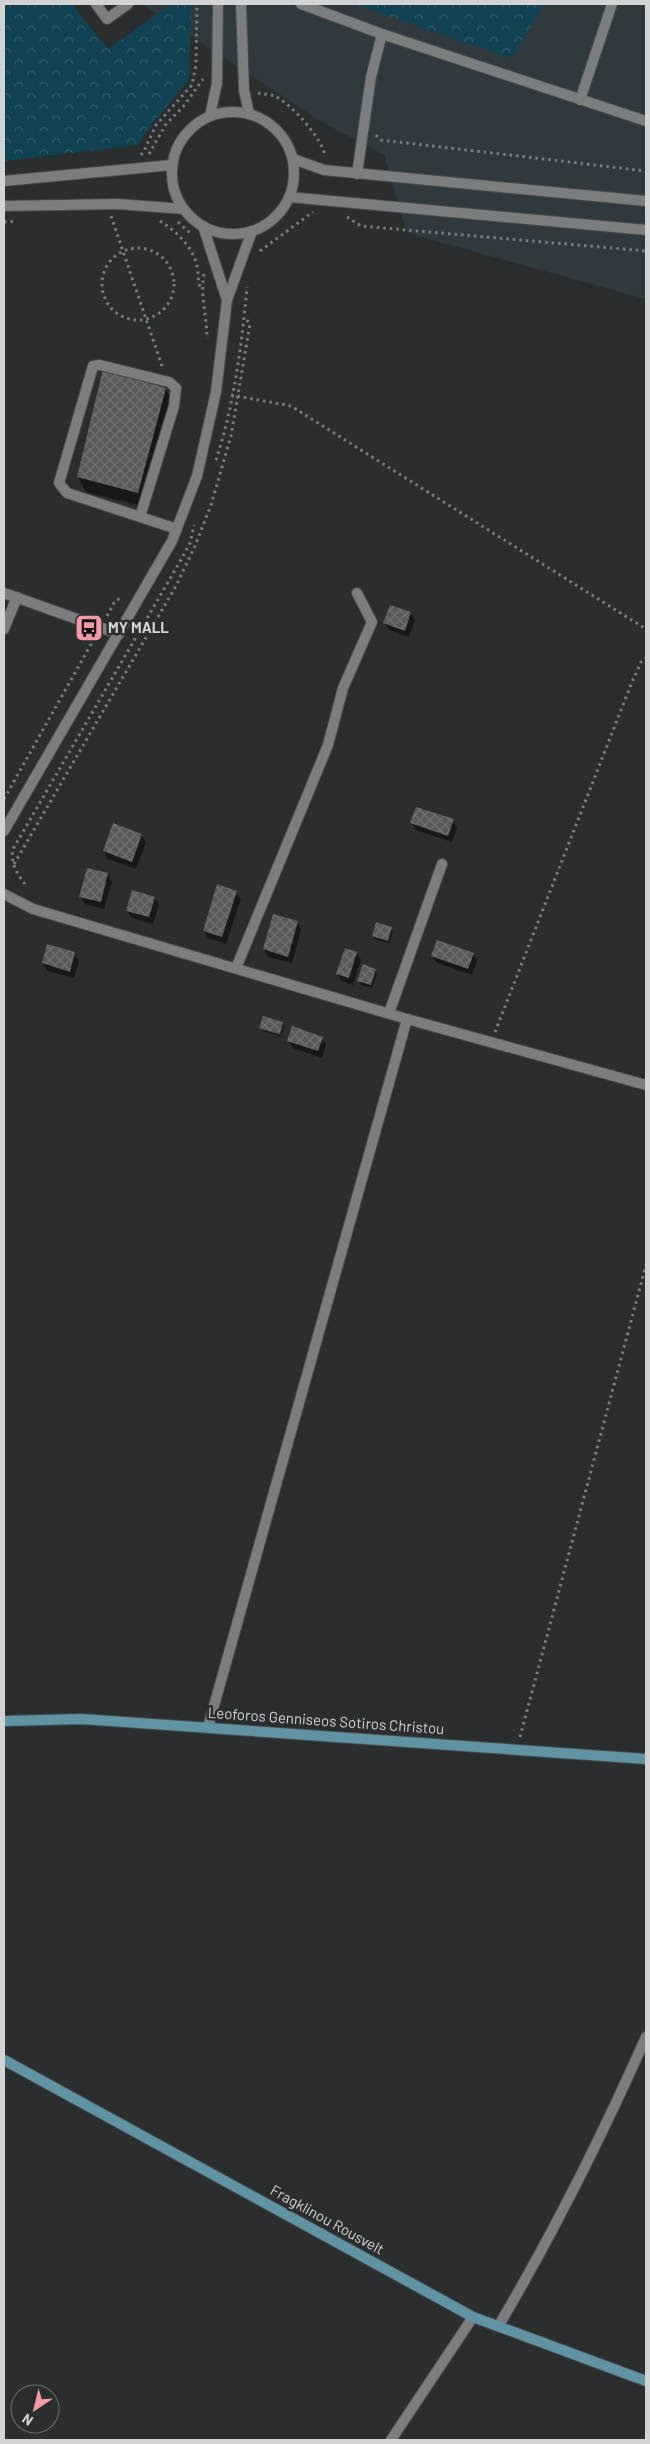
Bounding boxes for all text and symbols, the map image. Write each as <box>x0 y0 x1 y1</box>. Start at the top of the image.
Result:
bus stop icon: MY MALL <box>74 613 104 643</box>
place label: MY MALL <box>108 618 169 636</box>
street label: Leoforos Genniseos Sotiros Christou <box>207 1703 445 1737</box>
street label: Fragklinou Rousvelt <box>267 2180 388 2258</box>
north arrow <box>10 2384 60 2434</box>
text: N <box>19 2410 36 2430</box>

